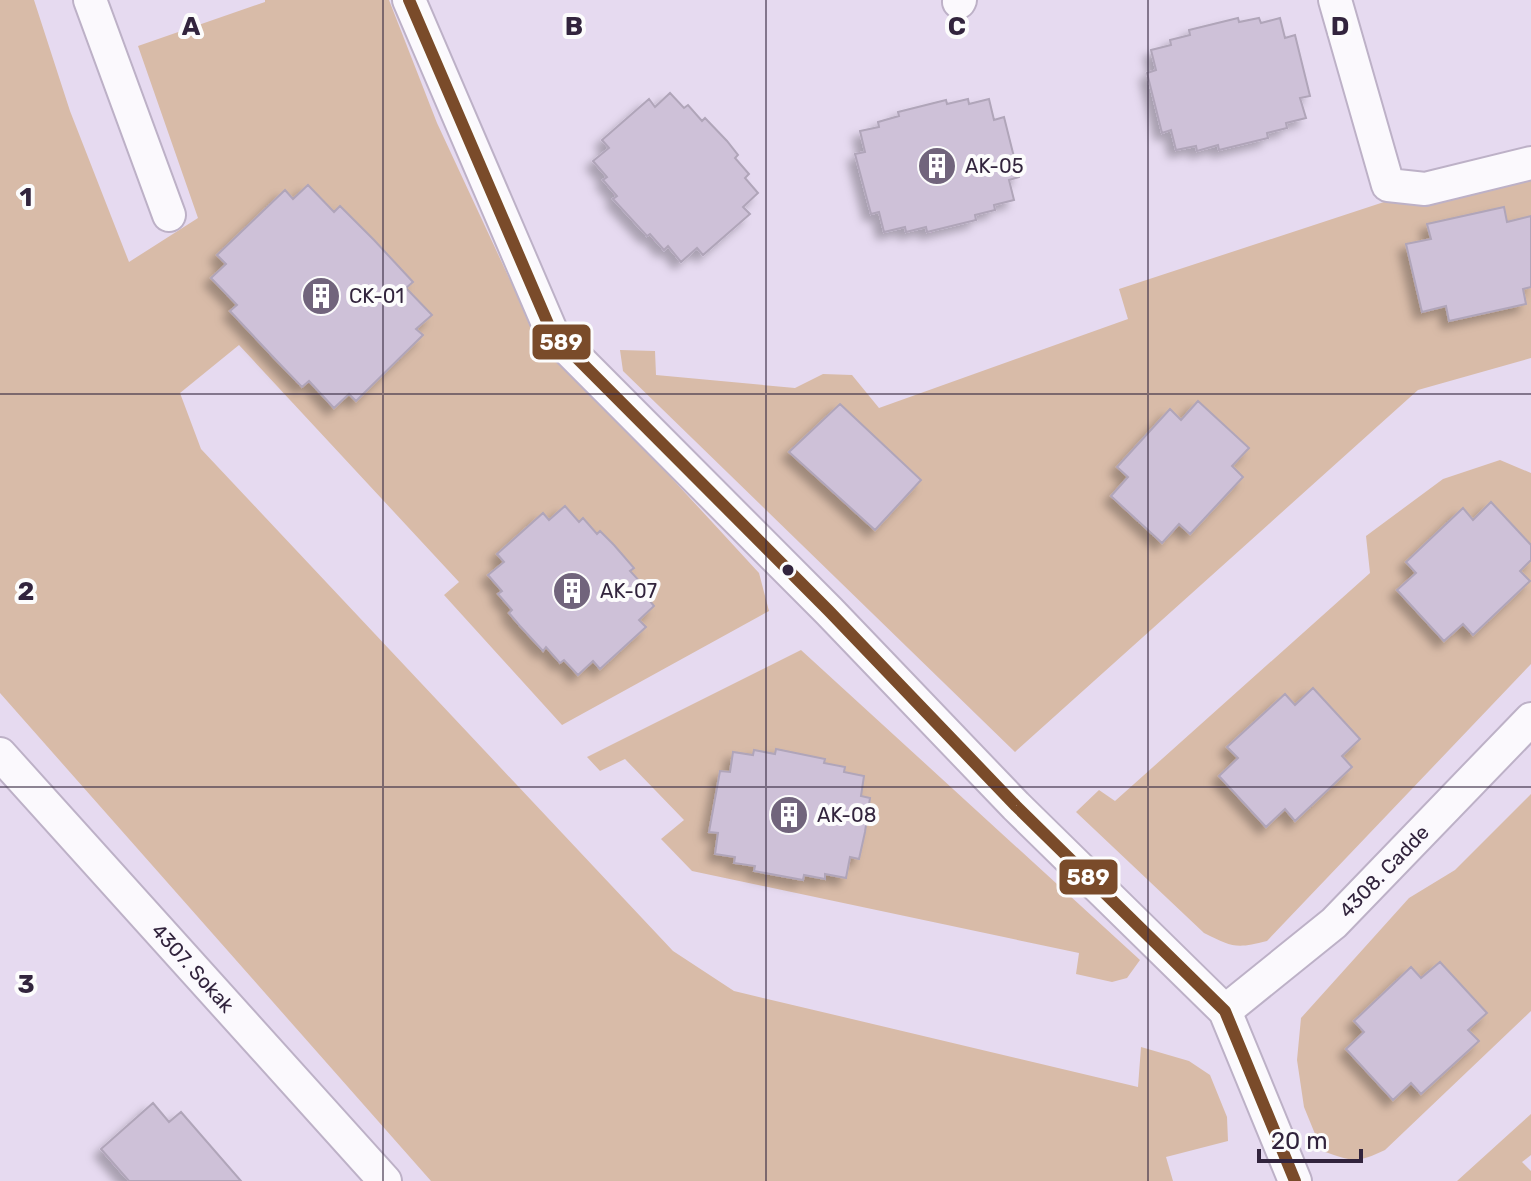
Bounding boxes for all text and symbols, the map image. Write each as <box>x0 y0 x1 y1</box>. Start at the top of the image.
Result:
text: A <box>182 11 201 42</box>
text: B <box>565 11 583 42</box>
text: C <box>948 11 966 42</box>
text: D <box>1331 11 1349 42</box>
building icon: AK-05 <box>916 145 958 187</box>
place label: AK-05 <box>965 154 1024 178</box>
text: 1 <box>20 182 32 213</box>
building icon: CK-01 <box>300 275 342 317</box>
place label: CK-01 <box>349 284 404 308</box>
line badge: 589 <box>531 323 592 361</box>
text: 589 <box>539 329 583 356</box>
unlabelled marker <box>780 562 796 578</box>
building icon: AK-07 <box>551 570 593 612</box>
text: 2 <box>18 576 34 607</box>
place label: AK-07 <box>600 579 657 603</box>
building icon: AK-08 <box>768 794 810 836</box>
place label: AK-08 <box>817 803 876 827</box>
street label: 4308. Cadde <box>1334 820 1434 922</box>
line badge: 589 <box>1058 858 1119 896</box>
text: 589 <box>1066 864 1110 891</box>
street label: 4307. Sokak <box>147 918 240 1018</box>
text: 3 <box>17 969 35 1000</box>
scale bar <box>1259 1113 1361 1163</box>
text: 20 m <box>1271 1127 1328 1155</box>

